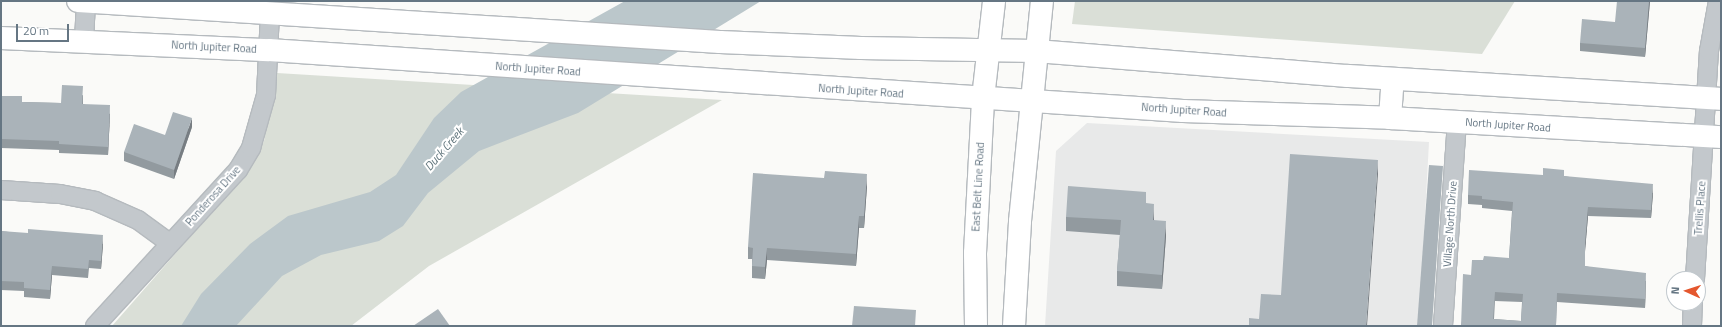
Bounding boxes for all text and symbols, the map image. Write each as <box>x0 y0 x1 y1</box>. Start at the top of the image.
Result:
scale bar <box>18 16 71 42</box>
text: 20 m <box>23 21 49 40</box>
street label: North Jupiter Road <box>171 38 257 56</box>
street label: North Jupiter Road <box>495 59 581 79</box>
street label: North Jupiter Road <box>818 81 904 101</box>
street label: North Jupiter Road <box>1141 100 1227 120</box>
street label: North Jupiter Road <box>1465 115 1551 135</box>
water label: Duck Creek <box>421 125 467 173</box>
street label: East Belt Line Road <box>969 142 987 232</box>
street label: Ponderosa Drive <box>183 163 243 229</box>
street label: Village North Drive <box>1440 181 1460 267</box>
street label: Trellis Place <box>1692 181 1708 235</box>
north arrow <box>1666 271 1706 311</box>
text: N <box>1667 286 1683 295</box>

